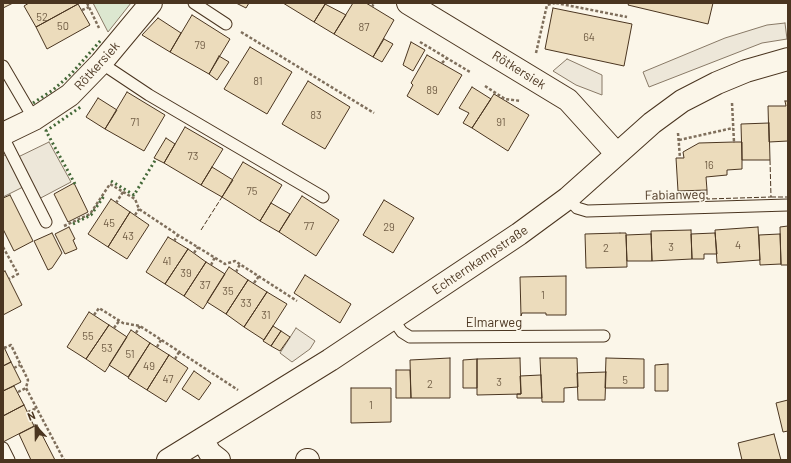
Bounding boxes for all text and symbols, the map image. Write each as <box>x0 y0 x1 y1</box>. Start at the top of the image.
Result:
house number: 52 <box>36 10 48 24</box>
house number: 50 <box>57 19 69 33</box>
house number: 87 <box>359 20 369 34</box>
house number: 64 <box>583 30 595 44</box>
street label: Rötkersiek <box>71 38 123 94</box>
house number: 79 <box>195 38 205 52</box>
street label: Rötkersiek <box>489 47 549 93</box>
house number: 81 <box>253 74 263 88</box>
house number: 89 <box>426 83 438 97</box>
house number: 83 <box>310 108 322 122</box>
house number: 71 <box>130 115 140 129</box>
house number: 91 <box>496 115 506 129</box>
house number: 73 <box>188 149 198 163</box>
house number: 16 <box>704 158 714 172</box>
house number: 75 <box>247 184 257 198</box>
street label: Fabianweg <box>645 187 705 203</box>
house number: 45 <box>103 216 115 230</box>
house number: 77 <box>304 219 314 233</box>
house number: 29 <box>383 220 395 234</box>
street label: Echternkampstraße <box>429 222 531 298</box>
house number: 43 <box>122 229 134 243</box>
house number: 4 <box>735 238 741 252</box>
house number: 3 <box>668 240 674 254</box>
house number: 2 <box>603 241 609 255</box>
house number: 41 <box>163 254 171 268</box>
house number: 39 <box>180 266 192 280</box>
house number: 37 <box>200 278 210 292</box>
house number: 35 <box>222 284 234 298</box>
house number: 1 <box>541 288 545 302</box>
house number: 33 <box>240 296 252 310</box>
house number: 31 <box>261 308 271 322</box>
street label: Elmarweg <box>466 315 522 331</box>
house number: 55 <box>82 329 94 343</box>
house number: 53 <box>101 341 113 355</box>
house number: 51 <box>125 347 135 361</box>
house number: 49 <box>143 359 155 373</box>
house number: 47 <box>163 372 173 386</box>
house number: 5 <box>622 373 628 387</box>
house number: 3 <box>496 375 502 389</box>
house number: 2 <box>427 377 433 391</box>
house number: 1 <box>369 398 373 412</box>
north arrow <box>16 407 56 447</box>
text: N <box>25 408 37 423</box>

